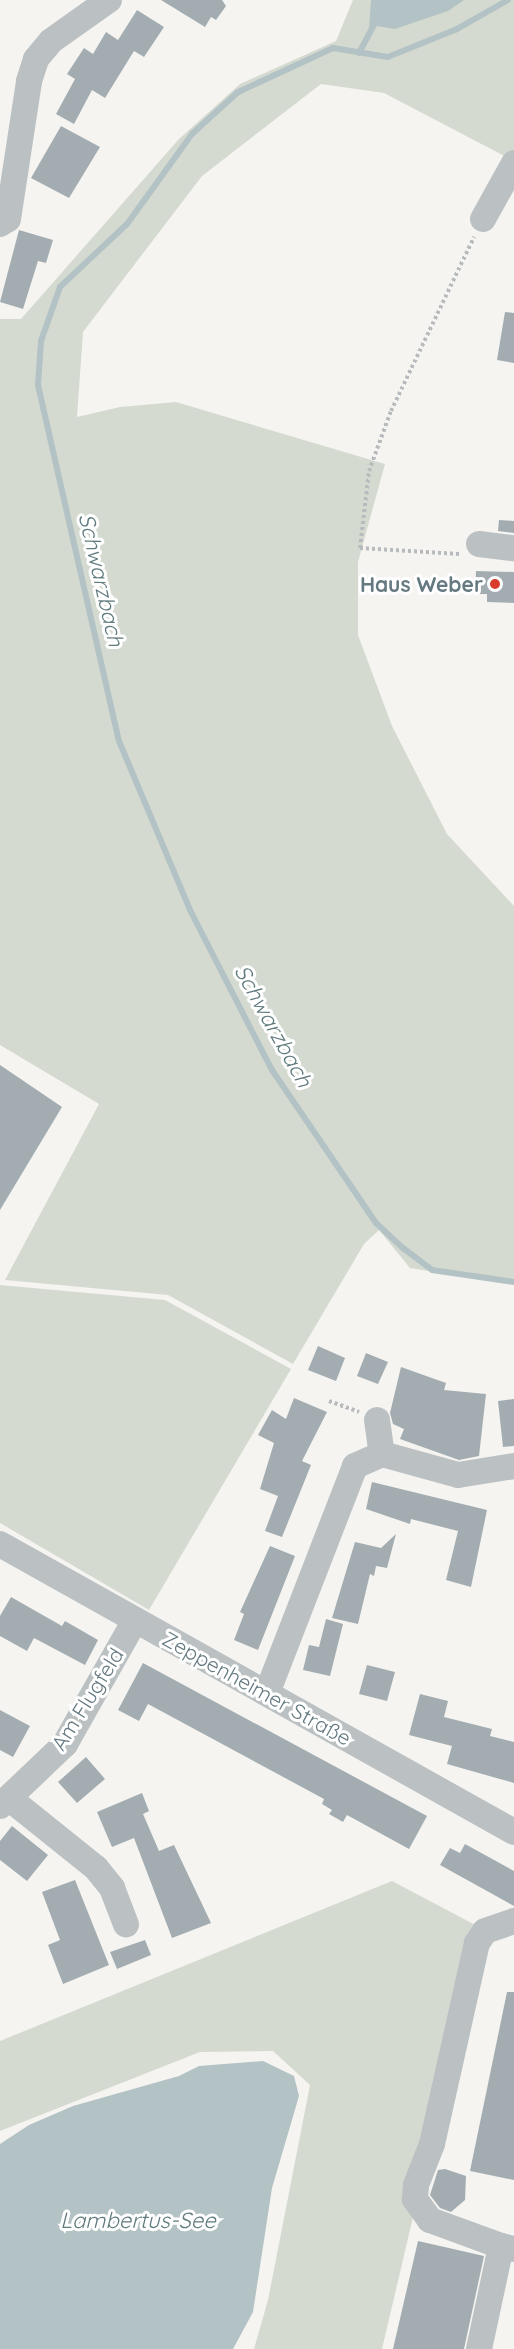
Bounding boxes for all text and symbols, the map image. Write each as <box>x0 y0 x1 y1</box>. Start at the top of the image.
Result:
water label: Schwarzbach <box>73 511 129 649</box>
place label: Haus Weber <box>360 571 483 597</box>
marker: Haus Weber <box>488 577 502 591</box>
water label: Schwarzbach <box>229 960 317 1092</box>
street label: Zeppenheimer Straße <box>158 1626 356 1750</box>
street label: Am Flugfeld <box>46 1643 128 1755</box>
water label: Lambertus-See <box>60 2208 216 2234</box>

